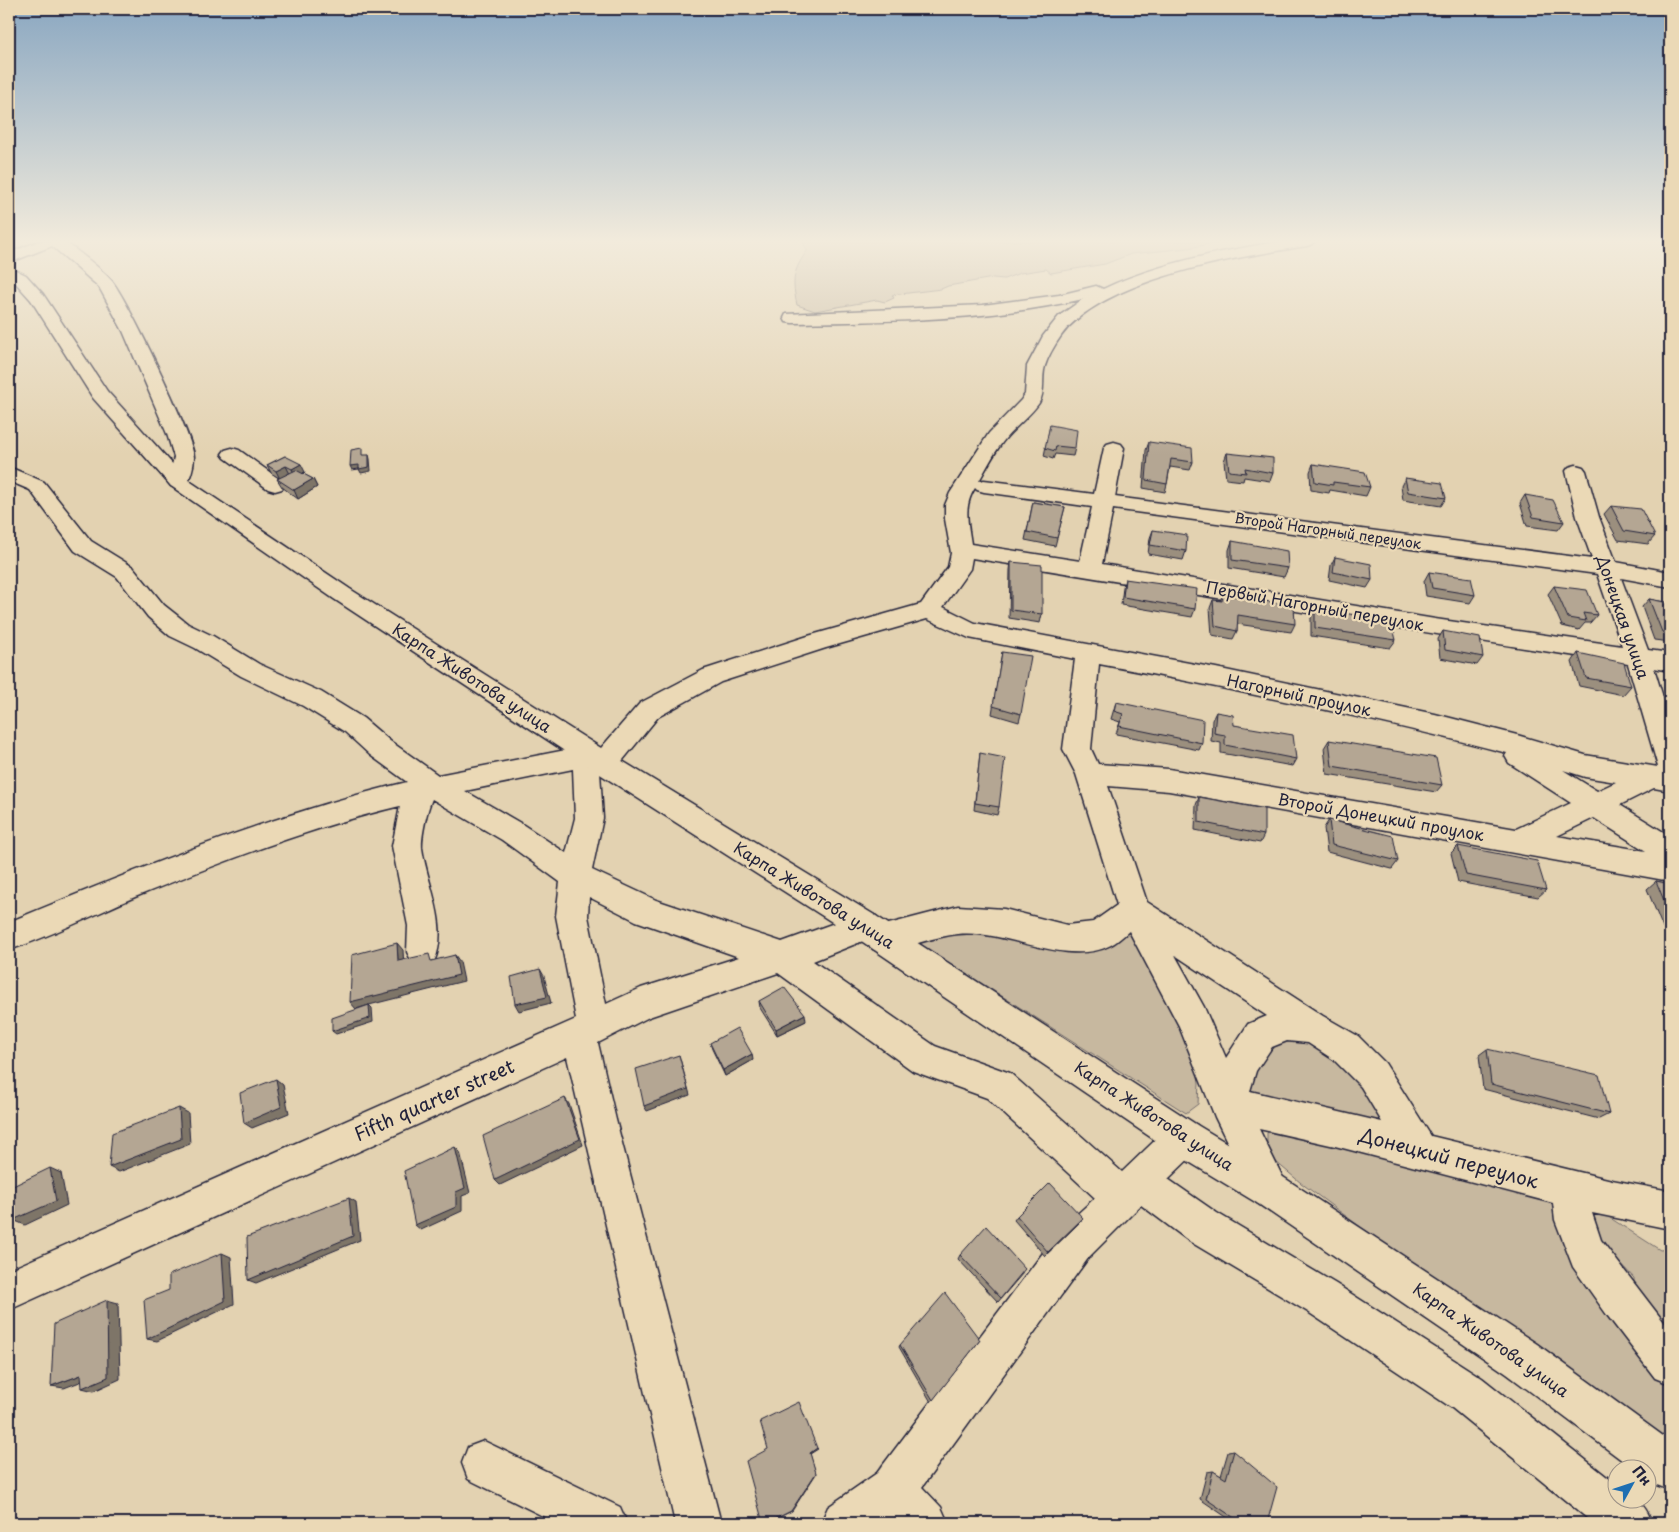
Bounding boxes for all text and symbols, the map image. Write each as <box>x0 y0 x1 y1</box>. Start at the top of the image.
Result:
street label: Второй Нагорный переулок <box>1233 507 1423 554</box>
street label: Донецкая улица <box>1591 551 1656 682</box>
street label: Первый Нагорный переулок <box>1204 574 1426 636</box>
street label: Карпа Животова улица <box>388 617 557 738</box>
street label: Нагорный проулок <box>1225 667 1374 721</box>
street label: Второй Донецкий проулок <box>1276 786 1487 846</box>
street label: Карпа Животова улица <box>730 835 900 953</box>
street label: Fifth quarter street <box>349 1051 518 1147</box>
street label: Карпа Животова улица <box>1070 1055 1239 1176</box>
street label: Донецкий переулок <box>1356 1119 1543 1195</box>
street label: Карпа Животова улица <box>1409 1276 1574 1402</box>
north arrow <box>1606 1460 1656 1510</box>
text: Пн <box>1628 1461 1657 1490</box>

